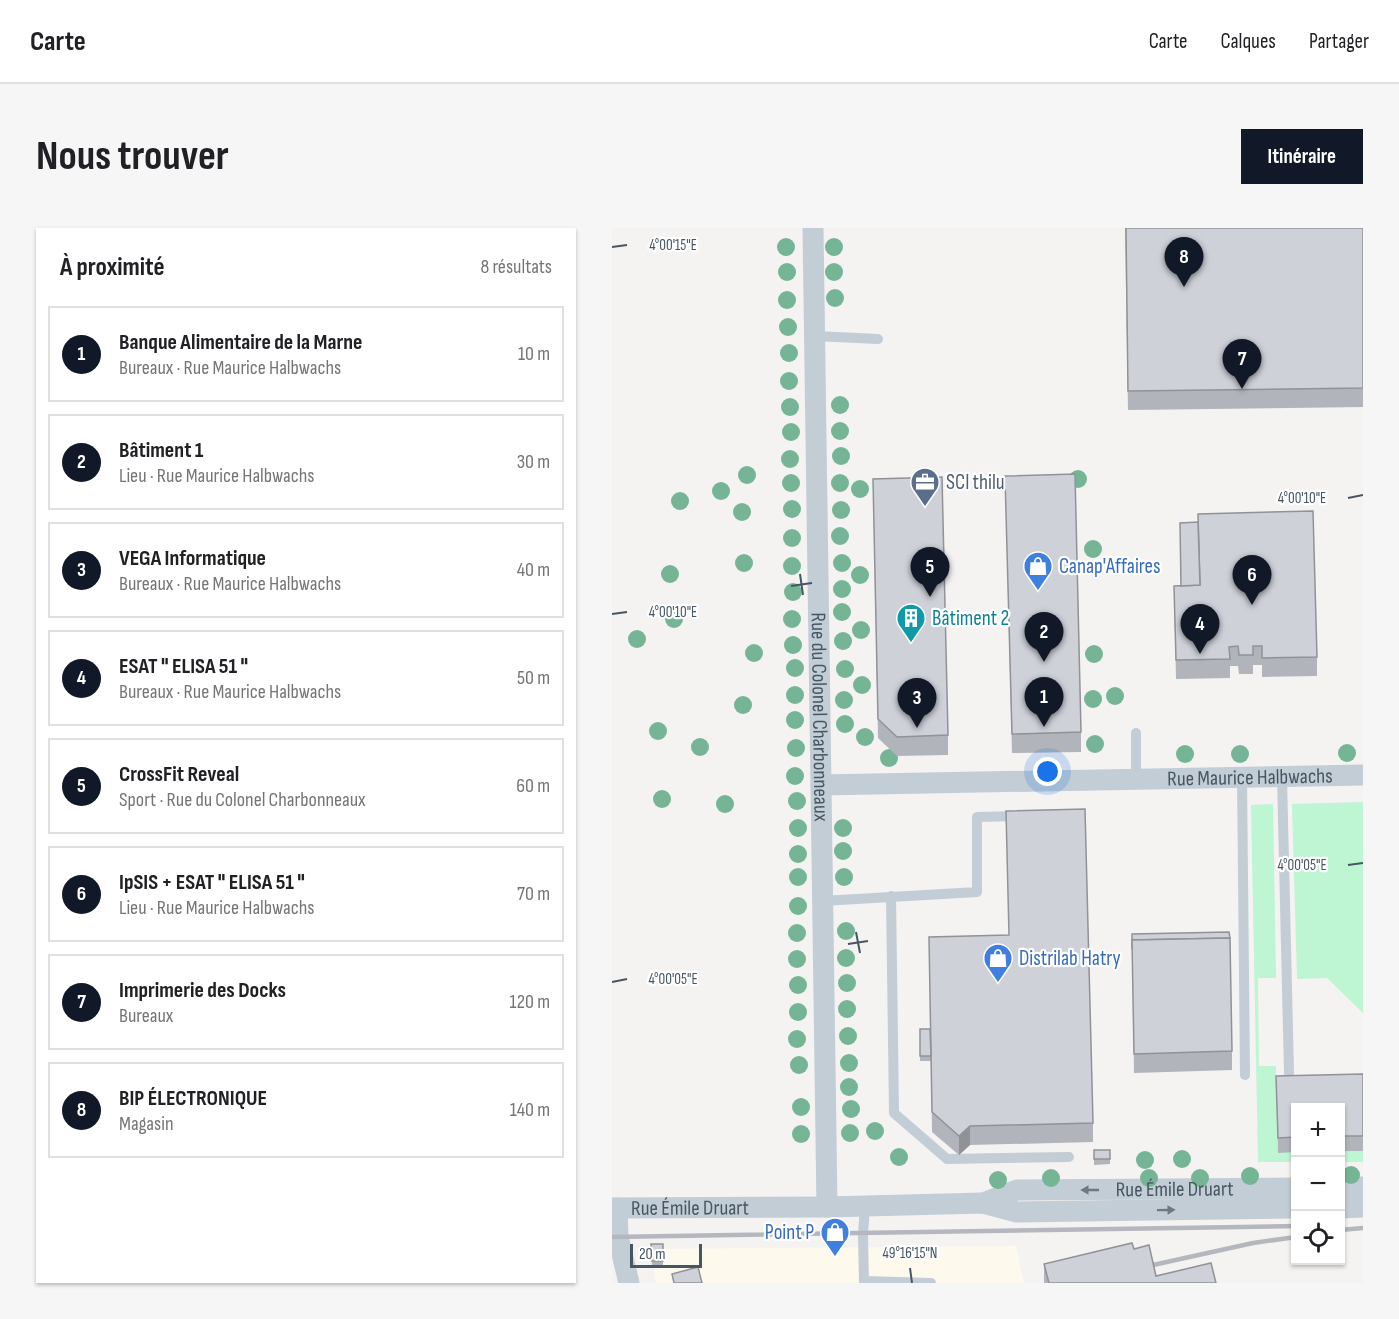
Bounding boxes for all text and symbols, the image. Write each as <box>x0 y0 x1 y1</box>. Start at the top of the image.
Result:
text: Carte <box>30 25 86 58</box>
text: Carte <box>1149 29 1188 54</box>
text: Calques <box>1221 29 1276 54</box>
text: Partager <box>1309 29 1369 54</box>
button: Itinéraire <box>1241 129 1363 184</box>
text: Nous trouver <box>36 131 229 182</box>
text: 4°00'15"E <box>649 236 697 255</box>
pin: 8 <box>1164 238 1204 287</box>
text: À proximité <box>60 252 165 283</box>
text: 8 résultats <box>481 255 552 279</box>
text: Banque Alimentaire de la Marne <box>119 329 362 356</box>
pin: 7 <box>1222 340 1262 389</box>
text: 1 <box>78 342 85 366</box>
text: 10 m <box>518 342 550 366</box>
text: Bureaux · Rue Maurice Halbwachs <box>119 356 341 380</box>
text: Bâtiment 1 <box>119 437 203 464</box>
text: 2 <box>77 450 86 474</box>
text: 30 m <box>517 450 550 474</box>
text: Lieu · Rue Maurice Halbwachs <box>119 464 314 488</box>
office icon: SCI thilu <box>909 466 941 508</box>
place label: SCI thilu <box>946 470 1005 495</box>
text: 4°00'10"E <box>1278 489 1326 508</box>
text: VEGA Informatique <box>119 545 266 572</box>
pin: 5 <box>910 548 950 597</box>
shop icon: Canap'Affaires <box>1022 550 1054 592</box>
place label: Canap'Affaires <box>1059 554 1161 579</box>
pin: 6 <box>1232 556 1272 605</box>
text: 3 <box>77 558 86 582</box>
text: 40 m <box>517 558 550 582</box>
text: Bureaux · Rue Maurice Halbwachs <box>119 572 341 596</box>
building icon: Bâtiment 2 <box>895 602 927 644</box>
text: 4°00'10"E <box>649 603 697 622</box>
pin: 4 <box>1180 604 1220 654</box>
place label: Bâtiment 2 <box>932 606 1009 631</box>
street label: Rue du Colonel Charbonneaux <box>806 612 834 822</box>
pin: 2 <box>1024 612 1064 662</box>
text: ESAT " ELISA 51 " <box>119 653 248 680</box>
text: 4 <box>77 666 86 690</box>
text: 50 m <box>517 666 550 690</box>
pin: 3 <box>898 678 936 728</box>
pin: 1 <box>1024 678 1064 727</box>
text: Bureaux · Rue Maurice Halbwachs <box>119 680 341 704</box>
your location <box>1033 757 1062 786</box>
text: CrossFit Reveal <box>119 761 239 788</box>
street label: Rue Maurice Halbwachs <box>1167 763 1333 791</box>
text: 5 <box>77 774 86 798</box>
text: 60 m <box>516 774 550 798</box>
text: Sport · Rue du Colonel Charbonneaux <box>119 788 366 812</box>
text: 4°00'05"E <box>1277 856 1327 875</box>
text: IpSIS + ESAT " ELISA 51 " <box>119 869 305 896</box>
text: 6 <box>77 882 86 906</box>
text: 70 m <box>517 882 550 906</box>
text: Lieu · Rue Maurice Halbwachs <box>119 896 314 920</box>
shop icon: Distrilab Hatry <box>982 942 1014 984</box>
place label: Distrilab Hatry <box>1019 946 1121 971</box>
text: 4°00'05"E <box>648 970 698 989</box>
text: Imprimerie des Docks <box>119 977 286 1004</box>
text: 7 <box>77 990 86 1014</box>
text: 120 m <box>510 990 550 1014</box>
text: Bureaux <box>119 1004 173 1028</box>
text: BIP ÉLECTRONIQUE <box>119 1085 267 1112</box>
text: 8 <box>77 1098 86 1122</box>
text: 140 m <box>510 1098 550 1122</box>
map controls <box>1291 1103 1345 1265</box>
button: + <box>1291 1103 1345 1157</box>
text: Magasin <box>119 1112 173 1136</box>
button: − <box>1291 1157 1345 1211</box>
street label: Rue Émile Druart <box>1116 1176 1234 1202</box>
one-way arrow <box>1081 1185 1100 1194</box>
street label: Rue Émile Druart <box>631 1195 749 1220</box>
one-way arrow <box>1156 1205 1175 1215</box>
button: locate <box>1291 1211 1345 1265</box>
shop icon: Point P <box>819 1216 851 1258</box>
place label: Point P <box>765 1220 814 1245</box>
scale bar <box>630 1241 702 1268</box>
text: 49°16'15"N <box>883 1244 937 1263</box>
text: 20 m <box>639 1245 666 1264</box>

